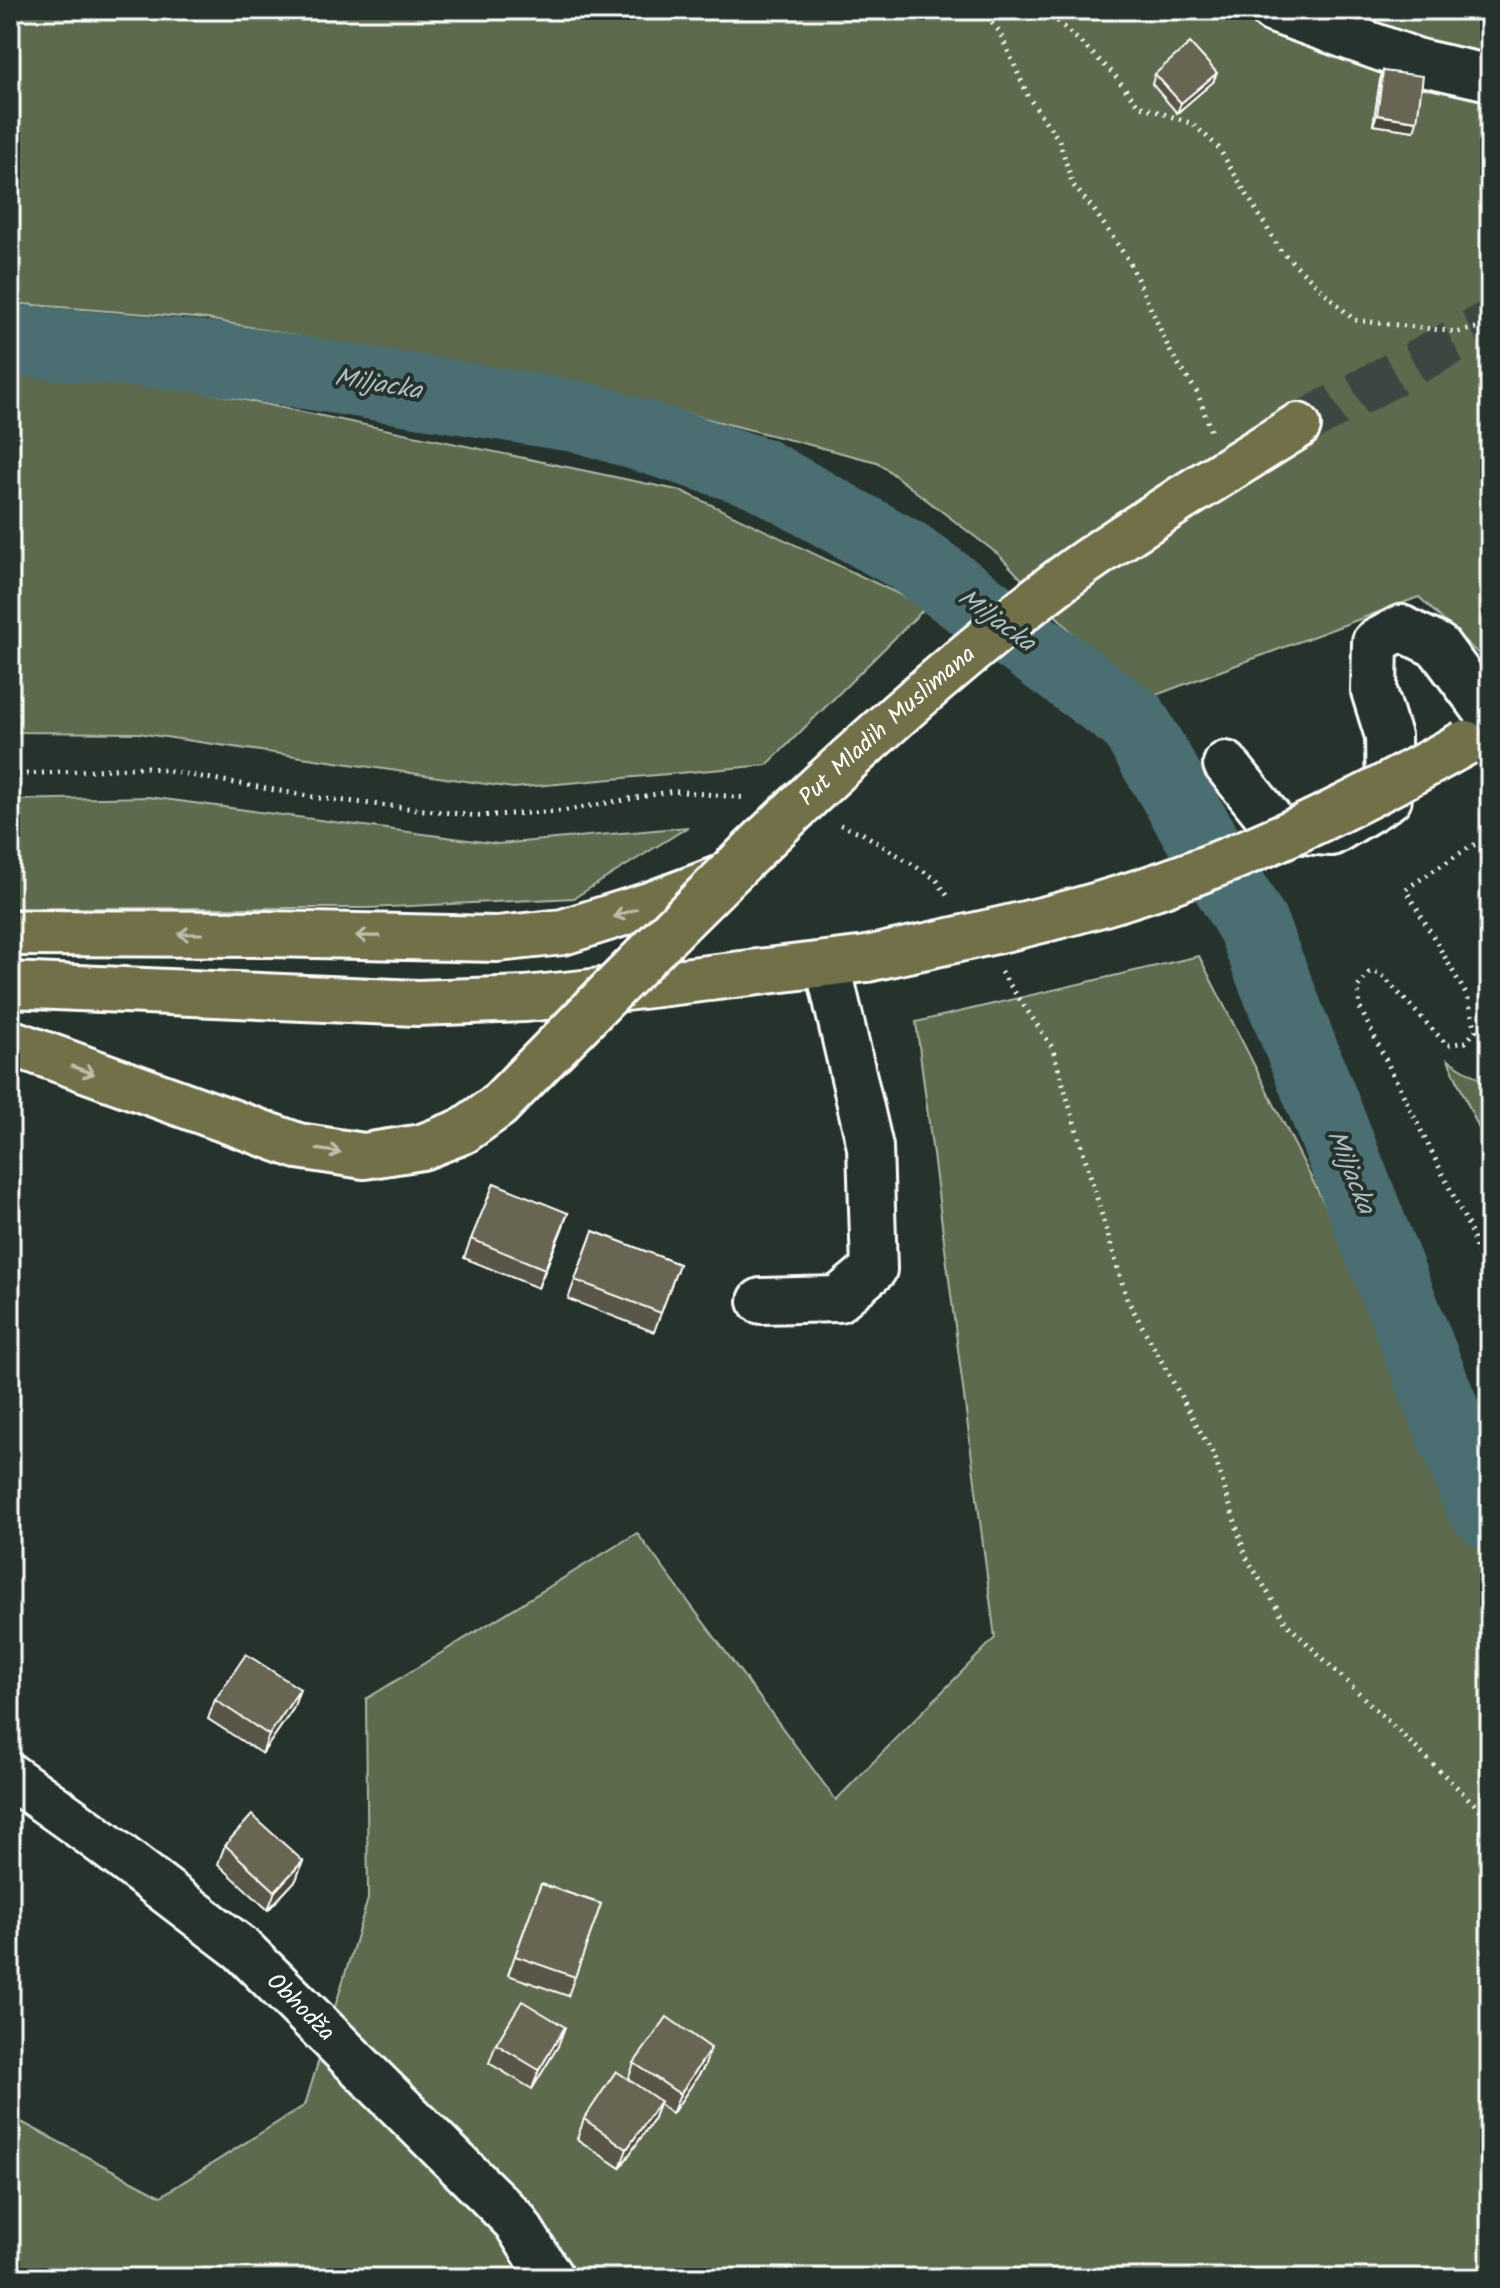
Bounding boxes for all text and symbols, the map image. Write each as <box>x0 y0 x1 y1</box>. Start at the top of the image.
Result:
water label: Miljacka <box>331 357 426 413</box>
water label: Miljacka <box>948 578 1045 665</box>
street label: Put Mladih Muslimana <box>790 636 985 816</box>
one-way arrow <box>613 907 638 922</box>
one-way arrow <box>177 926 204 942</box>
one-way arrow <box>355 929 382 944</box>
one-way arrow <box>70 1063 95 1078</box>
water label: Miljacka <box>1314 1123 1387 1222</box>
one-way arrow <box>316 1144 342 1159</box>
street label: Obhodža <box>257 1964 344 2051</box>

